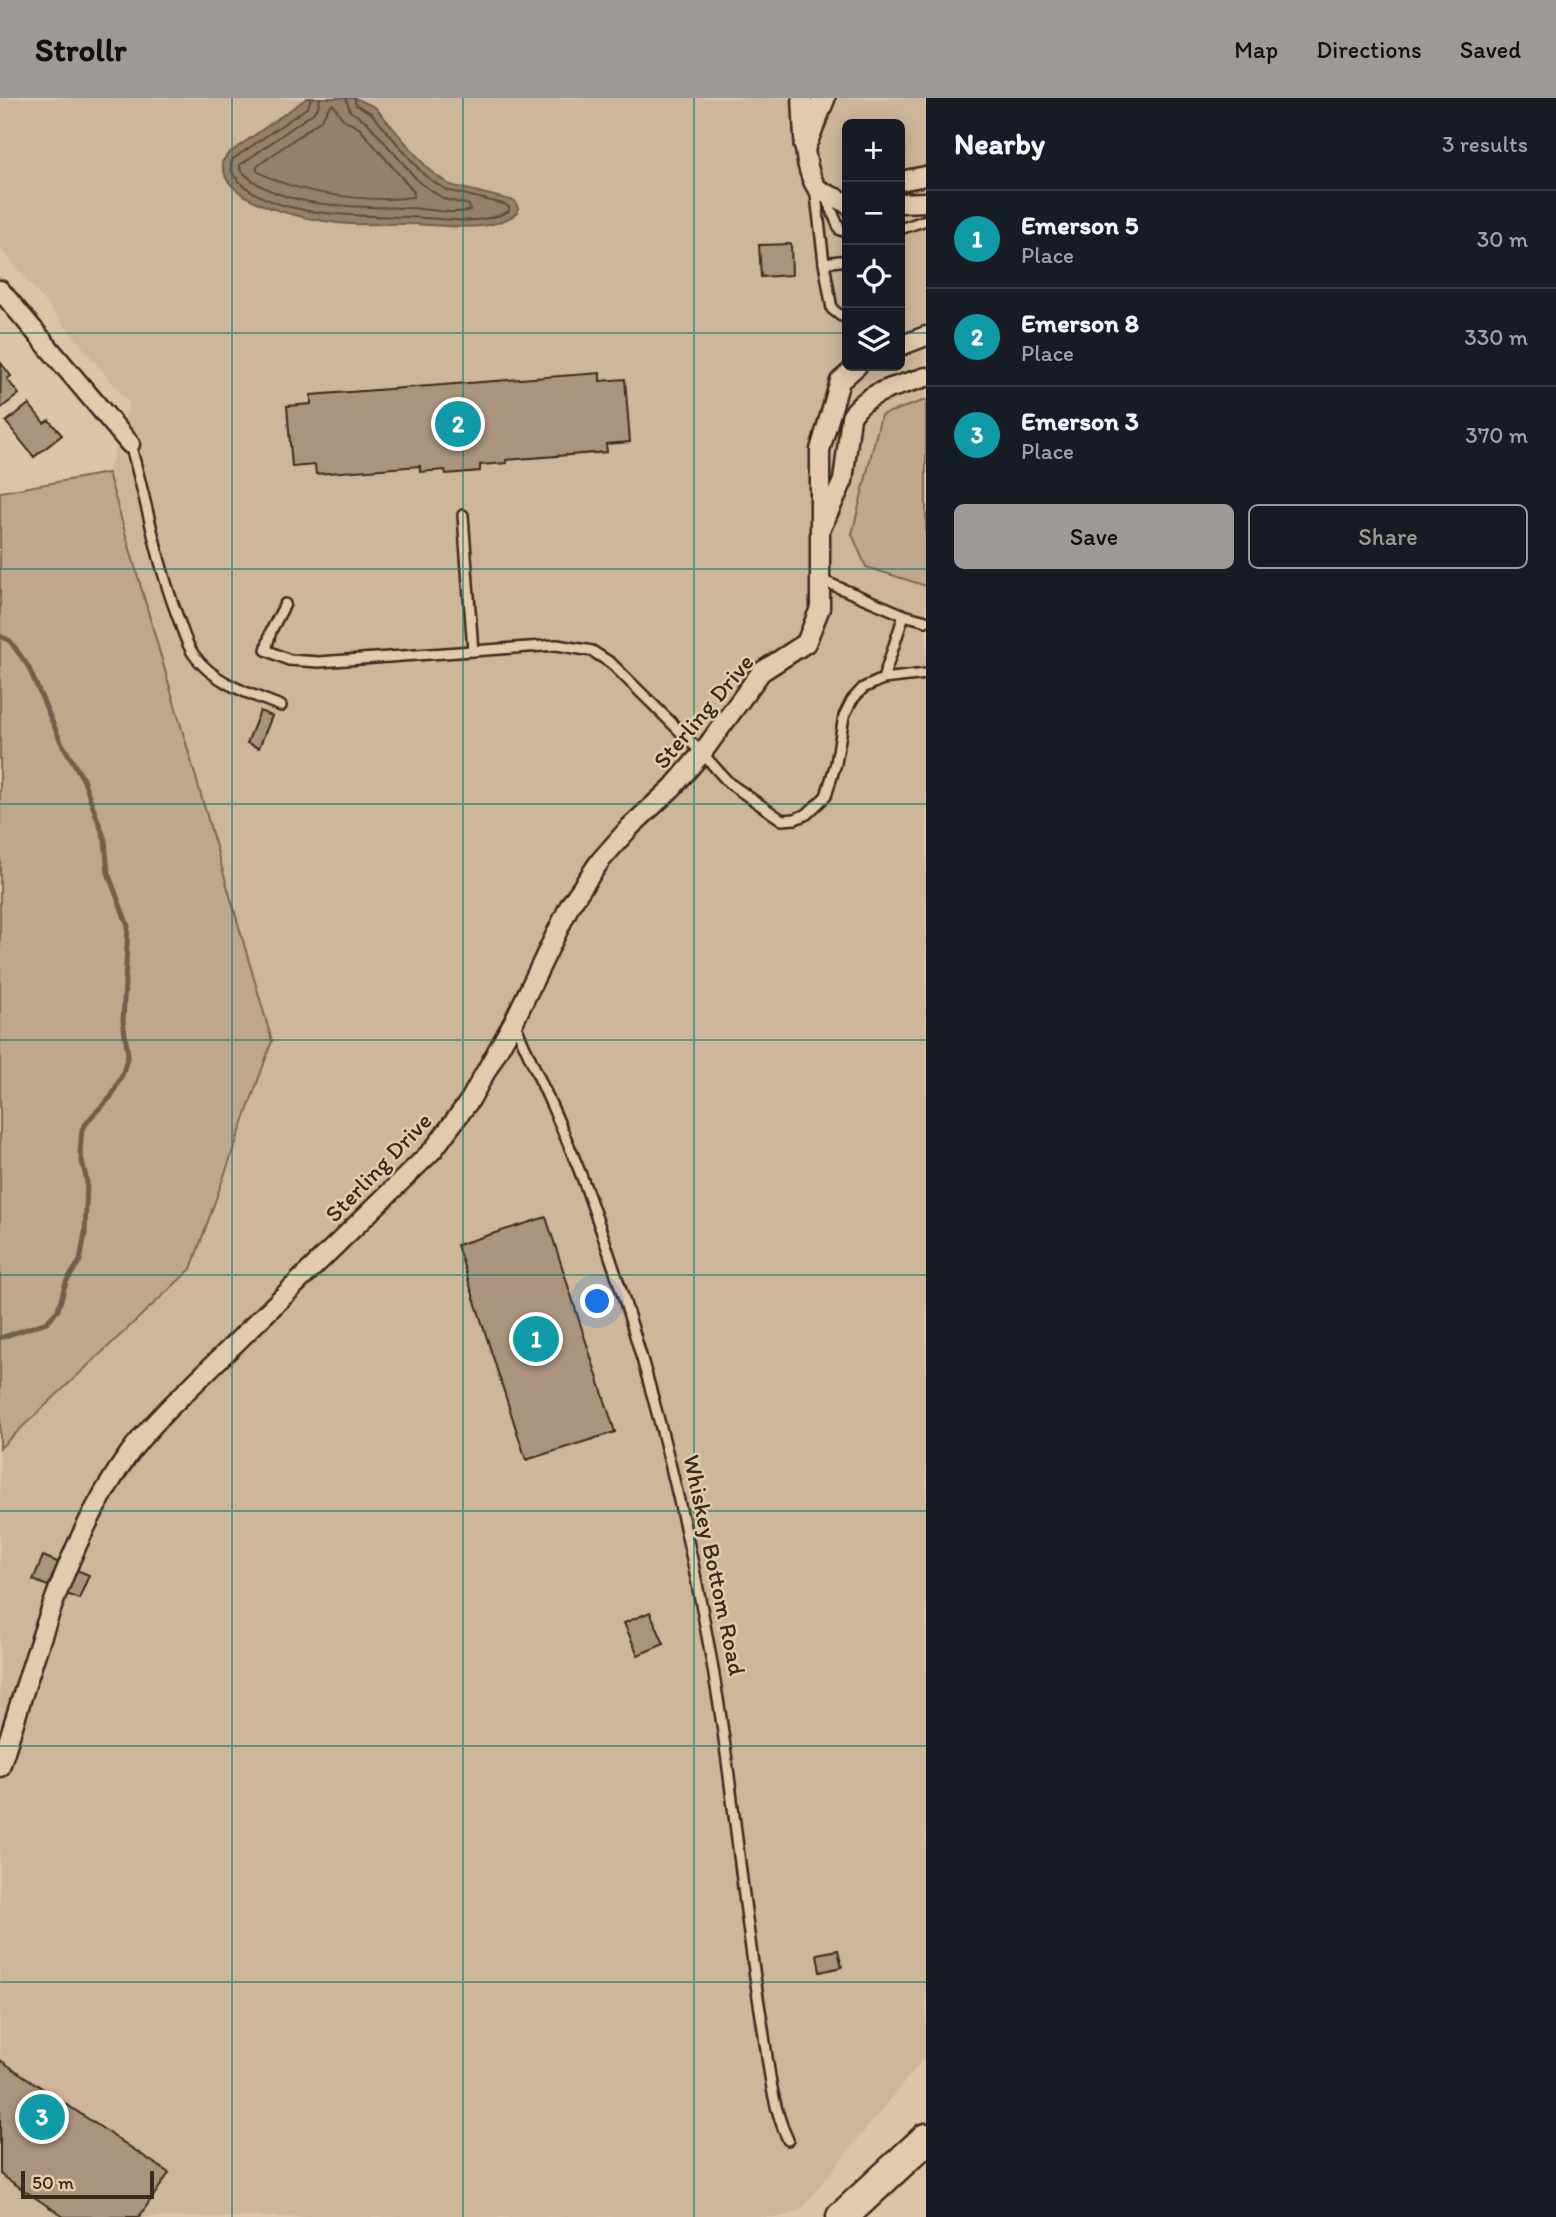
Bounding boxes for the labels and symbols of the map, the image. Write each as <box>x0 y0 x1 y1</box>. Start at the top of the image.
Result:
pin: 2 <box>435 398 481 450</box>
street label: Sterling Drive <box>647 648 759 774</box>
street label: Sterling Drive <box>319 1106 437 1228</box>
your location <box>580 1284 614 1318</box>
pin: 1 <box>513 1313 559 1365</box>
street label: Whiskey Bottom Road <box>677 1452 753 1678</box>
pin: 3 <box>19 2091 65 2143</box>
scale bar <box>21 2168 154 2200</box>

